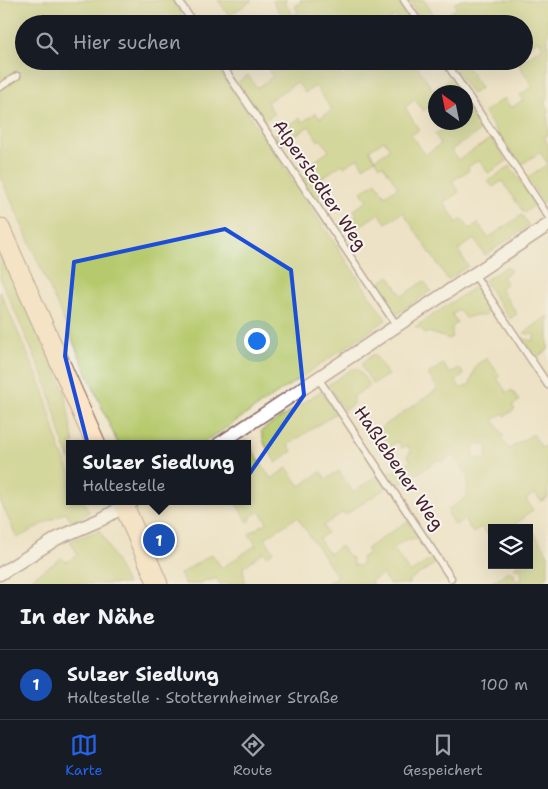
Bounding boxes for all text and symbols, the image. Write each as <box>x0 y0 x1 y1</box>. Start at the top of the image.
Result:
search box <box>15 15 533 70</box>
icon: search <box>33 29 61 57</box>
text: Hier suchen <box>73 30 181 55</box>
north arrow <box>428 85 473 130</box>
street label: Alperstedter Weg <box>267 115 373 255</box>
your location <box>244 328 270 354</box>
street label: Haßlebener Weg <box>349 401 449 535</box>
popup <box>66 440 251 505</box>
text: Sulzer Siedlung <box>83 450 234 475</box>
text: Haltestelle <box>83 475 166 496</box>
pin: 1 <box>143 521 175 559</box>
map controls <box>488 524 533 569</box>
button: layers <box>488 524 533 569</box>
text: In der Nähe <box>20 603 155 631</box>
text: Sulzer Siedlung <box>67 662 219 687</box>
text: 1 <box>32 674 40 695</box>
text: 100 m <box>480 674 528 695</box>
text: Haltestelle · Stotternheimer Straße <box>67 687 339 708</box>
tab: Karte <box>65 731 102 779</box>
tab: Route <box>233 731 272 779</box>
tab: Gespeichert <box>403 731 483 779</box>

